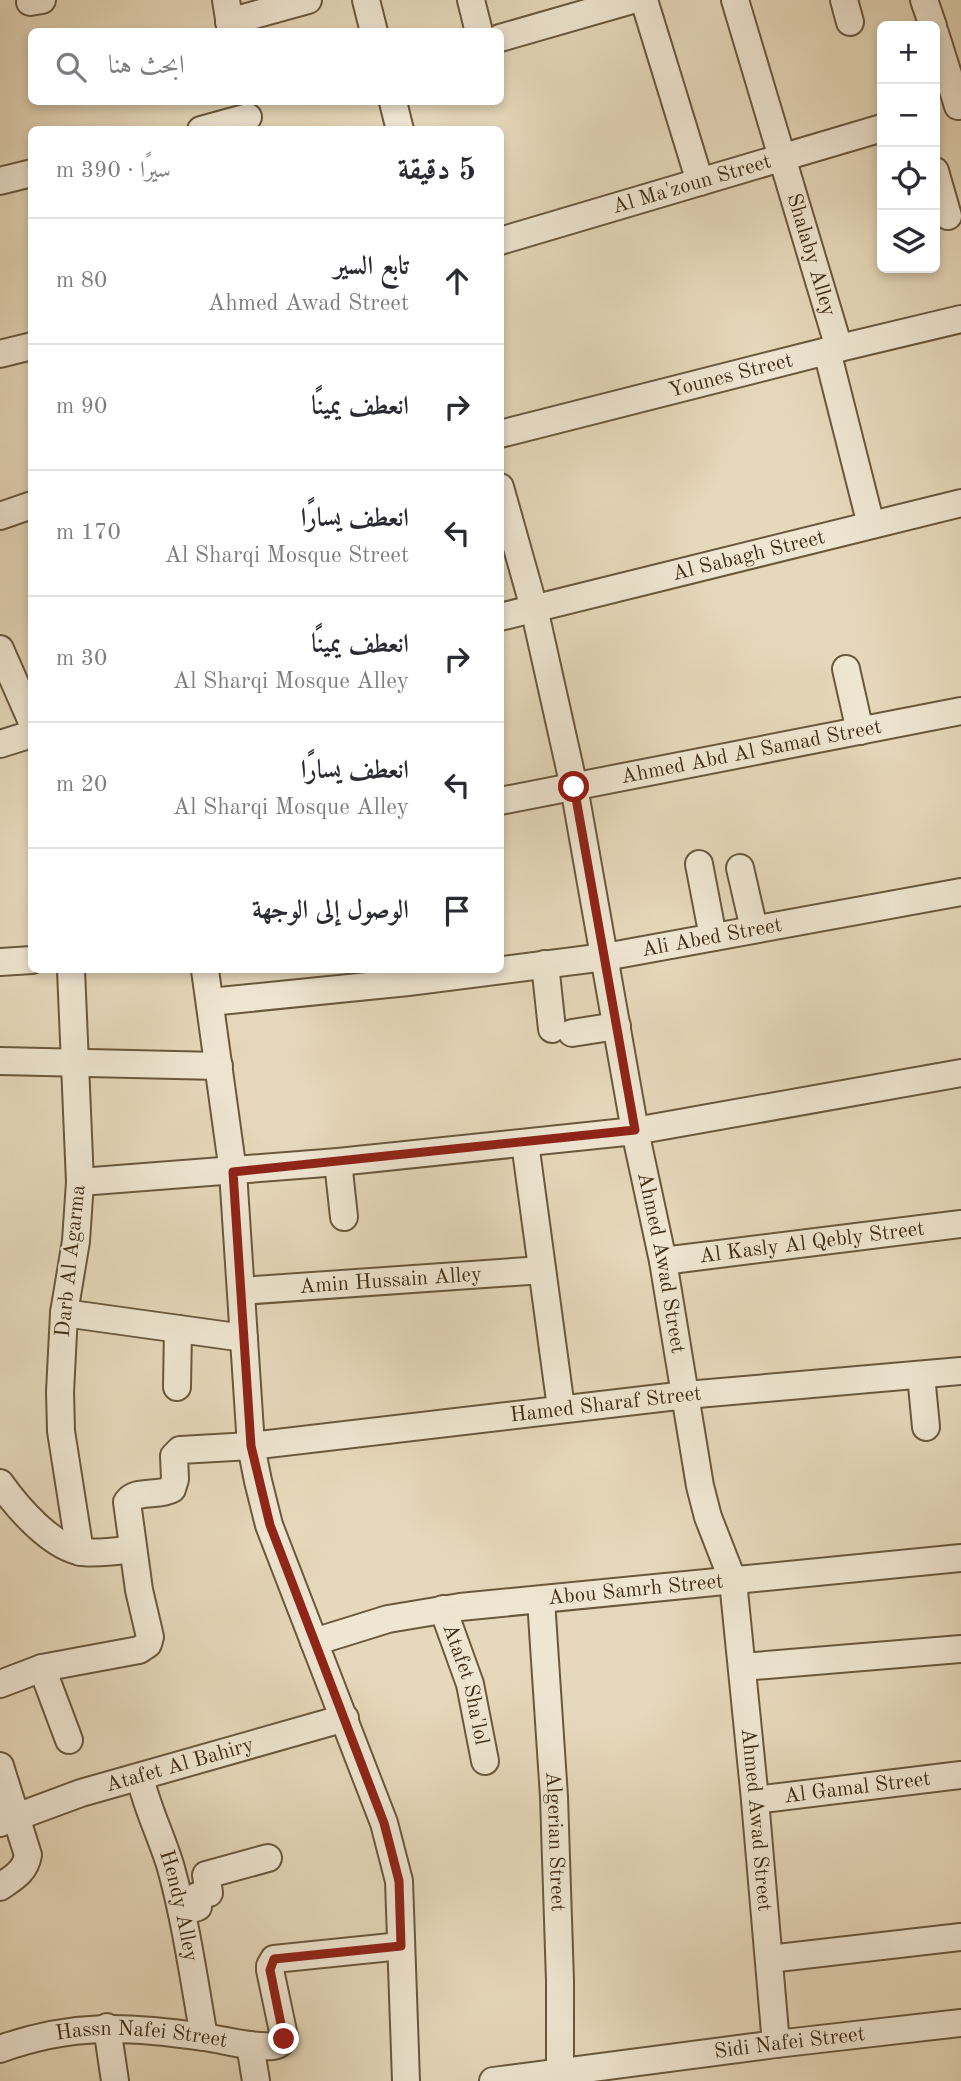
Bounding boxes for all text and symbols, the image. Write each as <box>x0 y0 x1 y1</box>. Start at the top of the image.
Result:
map controls <box>877 21 940 273</box>
button: + <box>877 21 940 84</box>
search box <box>28 28 504 105</box>
icon: search <box>52 48 90 86</box>
text: ابحث هنا <box>108 53 185 79</box>
button: − <box>877 84 940 147</box>
button: locate <box>877 147 940 210</box>
street label: Al Ma'zoun Street <box>610 151 774 218</box>
text: 5 دقيقة <box>398 156 476 186</box>
text: سيرًا · 390 m <box>56 159 171 182</box>
street label: Shalaby Alley <box>783 191 839 319</box>
button: layers <box>877 210 940 273</box>
text: تابع السير <box>334 254 409 280</box>
icon: ahead <box>438 262 476 300</box>
text: 80 m <box>56 269 107 292</box>
text: Ahmed Awad Street <box>208 292 409 315</box>
street label: Younes Street <box>666 350 795 401</box>
icon: right <box>438 388 476 426</box>
text: انعطف يمينًا <box>311 394 409 420</box>
text: 90 m <box>56 395 107 418</box>
text: انعطف يسارًا <box>301 506 409 532</box>
icon: left <box>438 514 476 552</box>
text: 170 m <box>56 521 121 544</box>
street label: Al Sabagh Street <box>670 527 827 585</box>
text: Al Sharqi Mosque Street <box>165 544 409 567</box>
text: انعطف يمينًا <box>311 632 409 658</box>
icon: right <box>438 640 476 678</box>
text: 30 m <box>56 647 107 670</box>
text: Al Sharqi Mosque Alley <box>173 670 409 693</box>
street label: Ahmed Abd Al Samad Street <box>619 716 883 788</box>
text: انعطف يسارًا <box>301 758 409 784</box>
icon: left <box>438 766 476 804</box>
route start <box>558 771 589 802</box>
text: 20 m <box>56 773 107 796</box>
text: Al Sharqi Mosque Alley <box>173 796 409 819</box>
icon: arrive <box>438 892 476 930</box>
text: الوصول إلى الوجهة <box>252 898 409 924</box>
street label: Ali Abed Street <box>640 914 784 961</box>
street label: Ahmed Awad Street <box>634 1170 689 1355</box>
street label: Darb Al Agarma <box>53 1184 89 1338</box>
street label: Al Kasly Al Qebly Street <box>698 1218 926 1267</box>
street label: Amin Hussain Alley <box>299 1264 483 1297</box>
street label: Hamed Sharaf Street <box>509 1383 702 1426</box>
street label: Abou Samrh Street <box>547 1571 724 1609</box>
street label: Atafet Sha'lol <box>439 1621 492 1747</box>
street label: Ahmed Awad Street <box>737 1727 775 1912</box>
street label: Atafet Al Bahiry <box>103 1734 256 1796</box>
street label: Al Gamal Street <box>783 1768 932 1807</box>
street label: Algerian Street <box>542 1771 568 1912</box>
street label: Hendy Alley <box>156 1847 201 1963</box>
street label: Hassn Nafei Street <box>54 2018 229 2052</box>
route end <box>268 2023 299 2054</box>
street label: Sidi Nafei Street <box>713 2023 866 2062</box>

